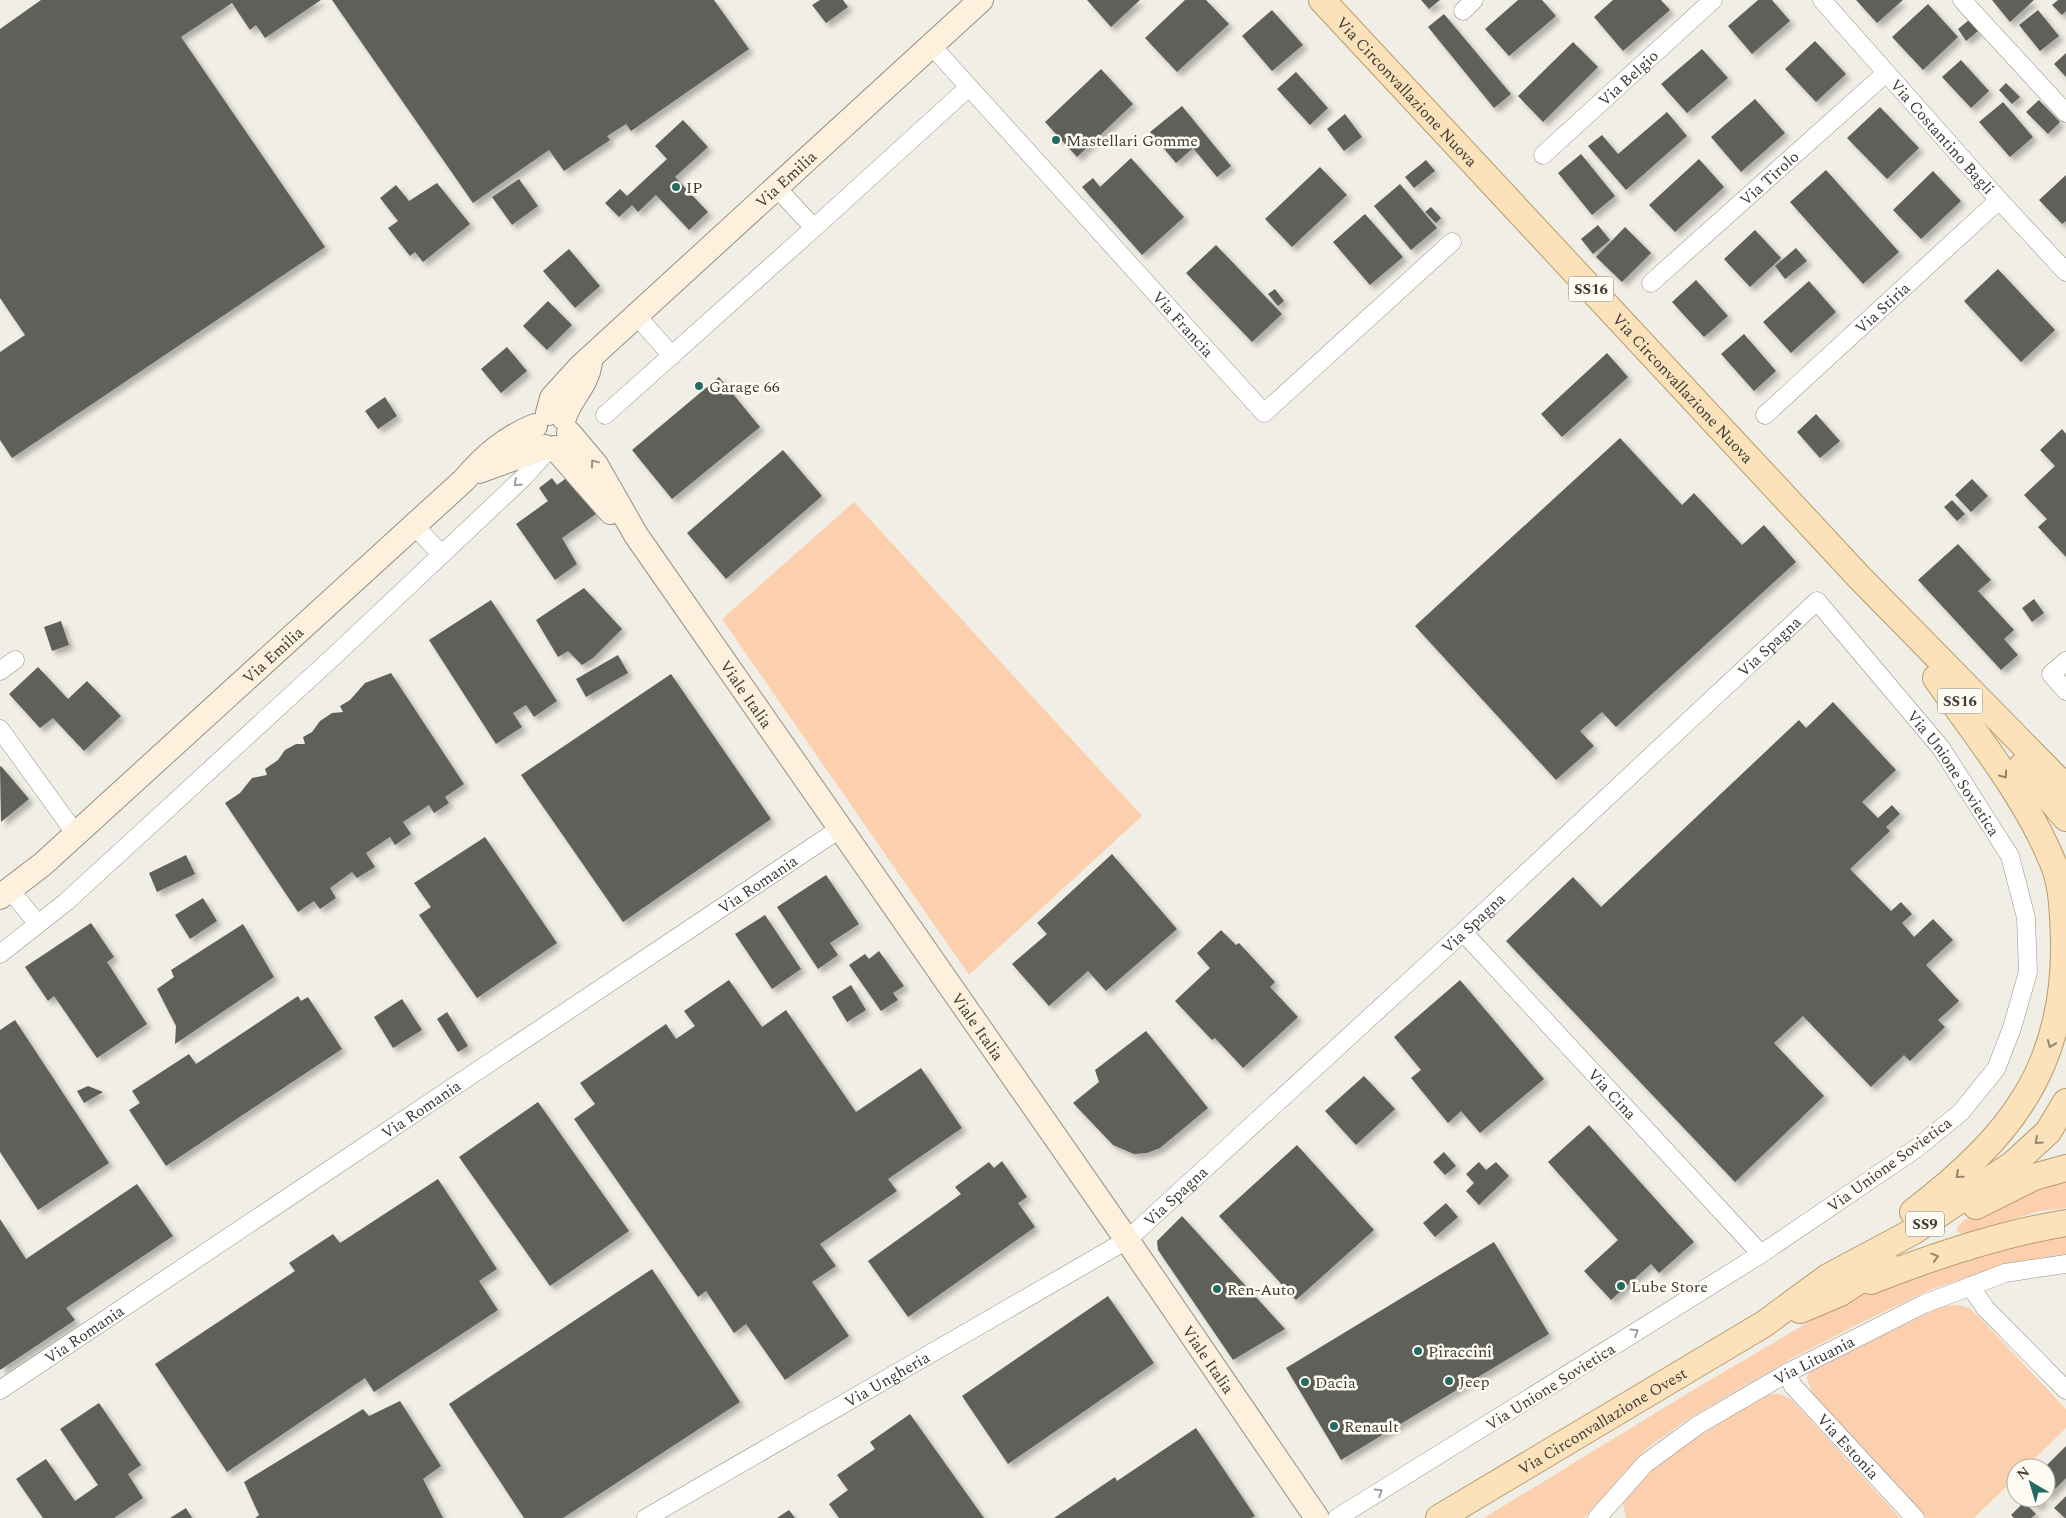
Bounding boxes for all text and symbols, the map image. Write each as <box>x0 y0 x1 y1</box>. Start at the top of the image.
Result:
street label: Via Circonvallazione Nuova <box>1330 11 1483 173</box>
street label: Via Belgio <box>1593 44 1664 112</box>
street label: Via Costantino Bagli <box>1884 74 2000 200</box>
place label: Mastellari Gomme <box>1066 129 1198 153</box>
marker: Mastellari Gomme <box>1050 134 1062 146</box>
street label: Via Emilia <box>750 145 822 214</box>
street label: Via Tirolo <box>1734 145 1805 212</box>
place label: IP <box>686 176 702 200</box>
marker: IP <box>670 181 682 193</box>
road number: SS16 <box>1568 276 1614 302</box>
street label: Via Stiria <box>1850 276 1916 340</box>
street label: Via Francia <box>1146 286 1219 363</box>
street label: Via Circonvallazione Nuova <box>1606 308 1759 469</box>
place label: Garage 66 <box>709 375 780 399</box>
marker: Garage 66 <box>693 380 705 392</box>
one-way arrow <box>591 460 600 469</box>
one-way arrow <box>513 478 522 487</box>
street label: Via Spagna <box>1732 611 1807 683</box>
street label: Via Emilia <box>237 621 309 690</box>
street label: Viale Italia <box>714 655 778 734</box>
road number: SS16 <box>1938 688 1982 714</box>
street label: Via Unione Sovietica <box>1901 705 2005 841</box>
one-way arrow <box>1998 770 2007 779</box>
street label: Via Romania <box>713 849 803 920</box>
street label: Via Spagna <box>1436 887 1511 959</box>
street label: Viale Italia <box>945 988 1010 1066</box>
one-way arrow <box>2047 1039 2057 1048</box>
street label: Via Cina <box>1582 1063 1642 1125</box>
street label: Via Romania <box>377 1074 466 1145</box>
street label: Via Unione Sovietica <box>1822 1111 1957 1218</box>
one-way arrow <box>2035 1135 2044 1144</box>
street label: Via Spagna <box>1138 1161 1214 1232</box>
one-way arrow <box>1955 1170 1964 1179</box>
road number: SS9 <box>1906 1212 1944 1236</box>
one-way arrow <box>1930 1252 1938 1262</box>
place label: Lube Store <box>1631 1275 1708 1299</box>
place label: Ren-Auto <box>1227 1278 1295 1302</box>
marker: Lube Store <box>1615 1280 1627 1292</box>
marker: Ren-Auto <box>1211 1283 1223 1295</box>
street label: Via Romania <box>40 1299 129 1370</box>
street label: Viale Italia <box>1176 1321 1240 1399</box>
one-way arrow <box>1630 1329 1639 1339</box>
street label: Via Lituania <box>1769 1330 1859 1391</box>
street label: Via Unione Sovietica <box>1481 1337 1620 1437</box>
place label: Piraccini <box>1428 1340 1492 1364</box>
street label: Via Ungheria <box>840 1345 935 1414</box>
marker: Piraccini <box>1412 1345 1424 1357</box>
street label: Via Circonvallazione Ovest <box>1514 1361 1692 1481</box>
place label: Jeep <box>1459 1370 1489 1394</box>
place label: Dacia <box>1315 1371 1356 1395</box>
marker: Jeep <box>1443 1375 1455 1387</box>
marker: Dacia <box>1299 1376 1311 1388</box>
street label: Via Estonia <box>1811 1408 1885 1485</box>
place label: Renault <box>1344 1415 1399 1439</box>
marker: Renault <box>1328 1420 1340 1432</box>
north arrow <box>2006 1458 2056 1508</box>
text: N <box>2012 1461 2034 1485</box>
one-way arrow <box>1373 1489 1382 1499</box>

